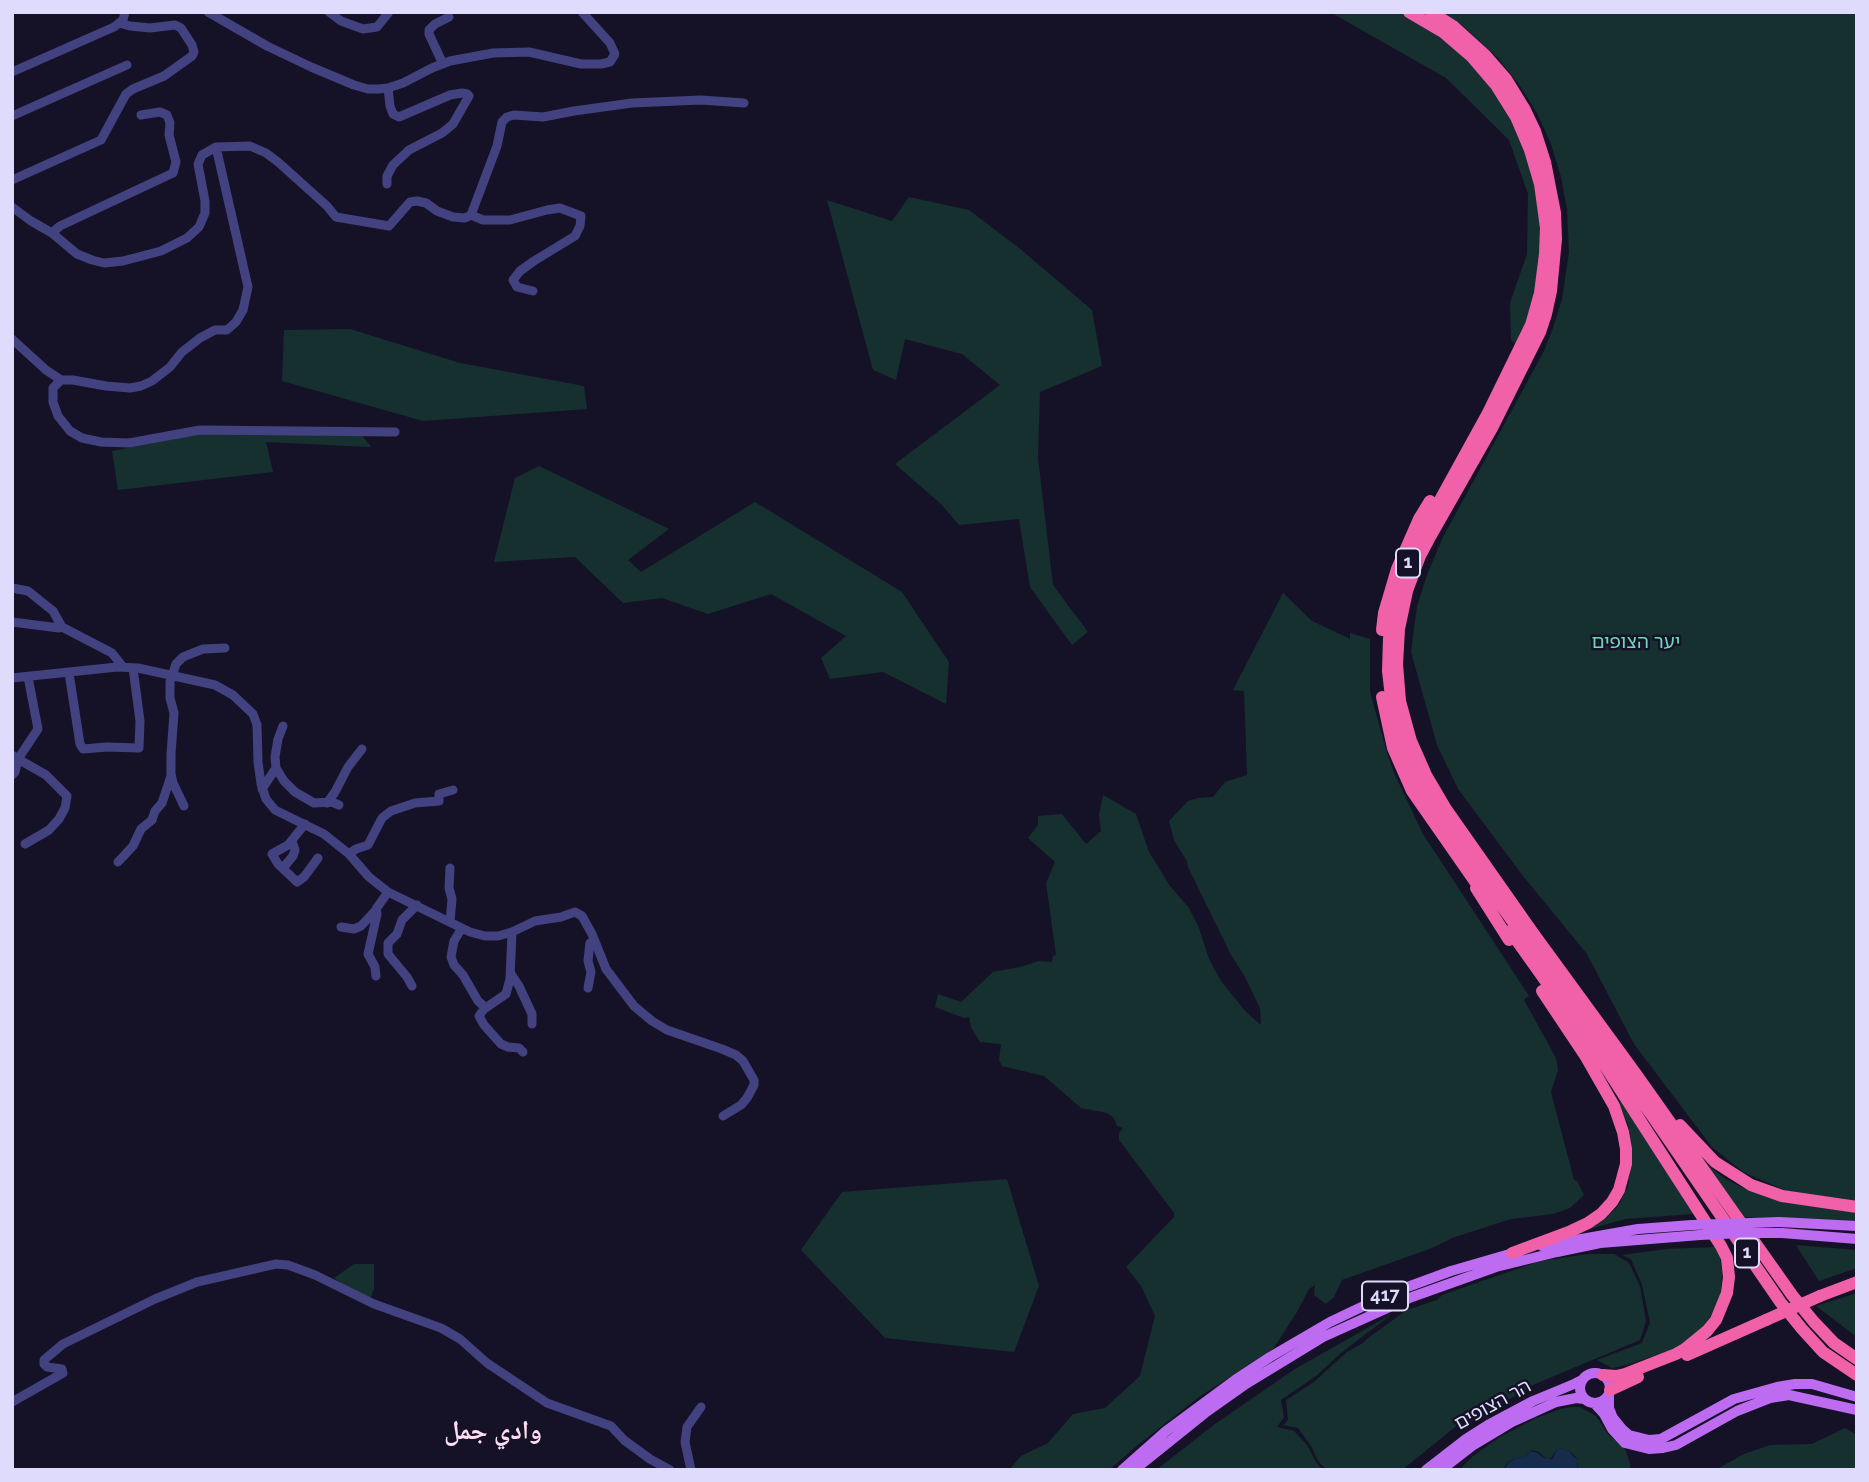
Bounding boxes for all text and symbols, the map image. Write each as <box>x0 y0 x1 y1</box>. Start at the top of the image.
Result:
road number: 1 <box>1396 548 1420 578</box>
park label: יער הצופים <box>1592 631 1680 653</box>
road number: 1 <box>1735 1238 1759 1268</box>
road number: 417 <box>1362 1282 1408 1310</box>
street label: הר הצופים <box>1451 1375 1535 1435</box>
district label: وادي جمل <box>444 1415 542 1447</box>

